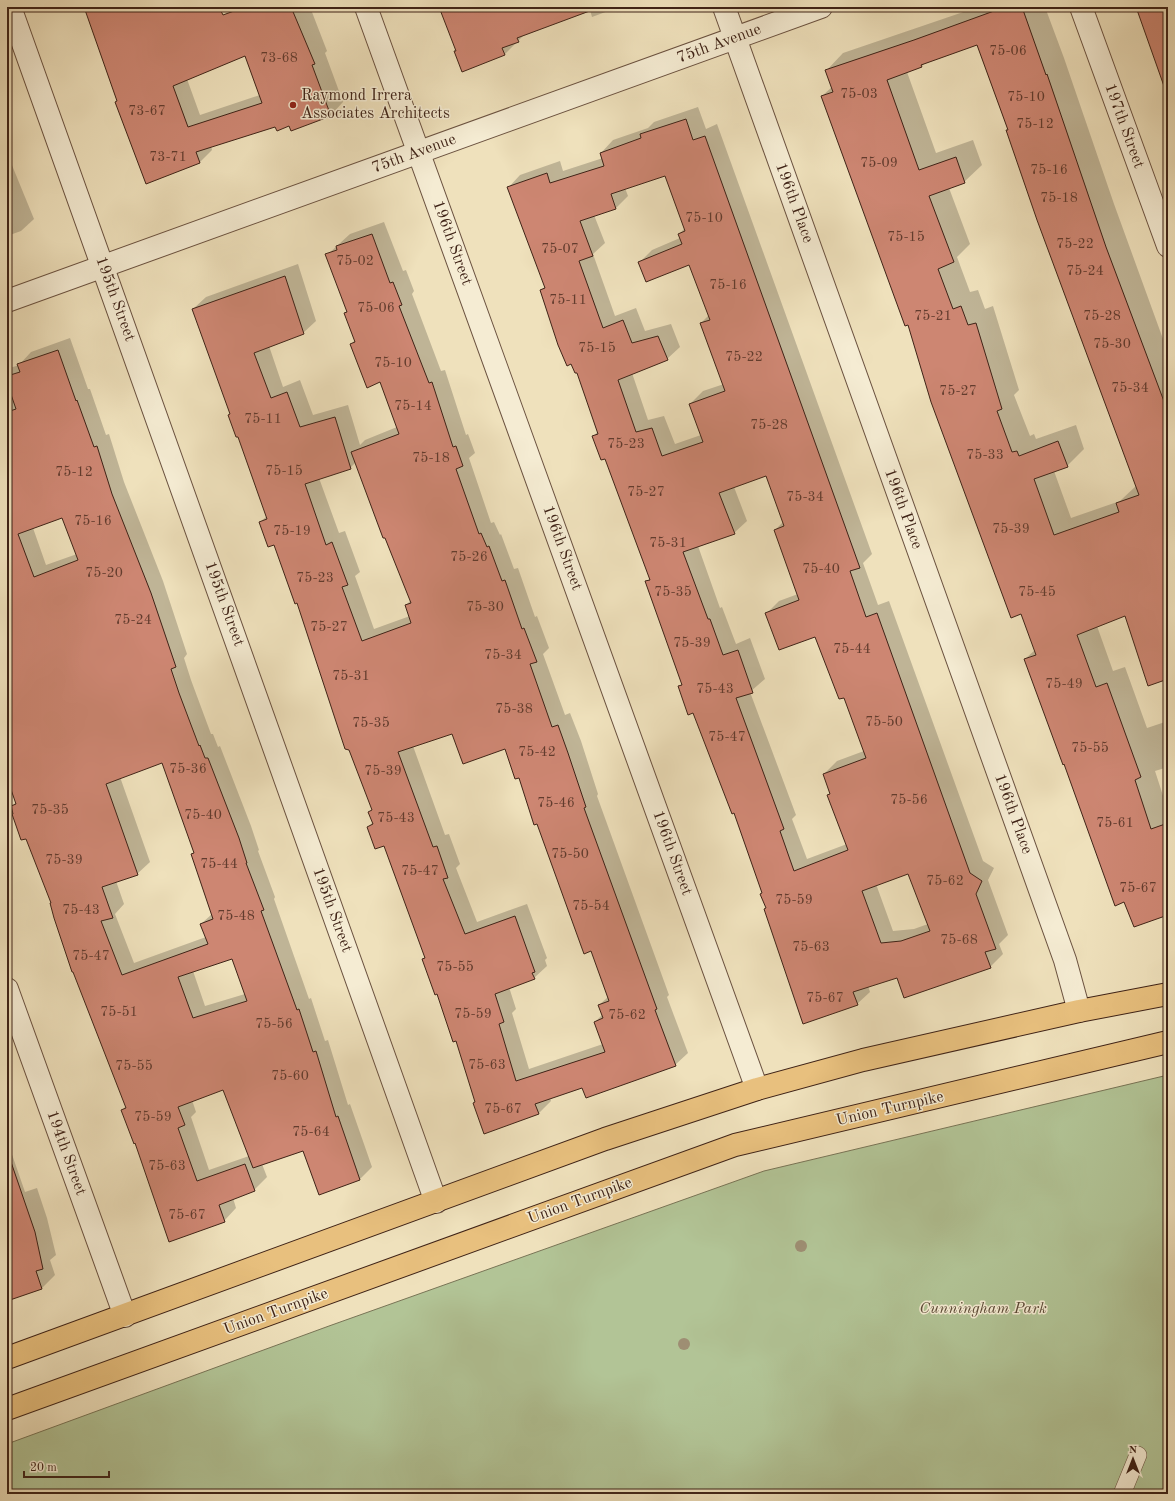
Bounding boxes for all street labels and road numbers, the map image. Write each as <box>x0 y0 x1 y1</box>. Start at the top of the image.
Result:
street label: 75th Avenue <box>675 21 763 67</box>
street label: 197th Street <box>1101 81 1147 171</box>
street label: 75th Avenue <box>370 131 458 177</box>
street label: 196th Place <box>772 161 816 245</box>
street label: 196th Street <box>429 198 475 288</box>
street label: 195th Street <box>92 254 138 344</box>
street label: 196th Place <box>881 467 925 551</box>
street label: 196th Street <box>539 503 585 593</box>
street label: 195th Street <box>201 559 247 649</box>
street label: 196th Place <box>991 772 1035 856</box>
street label: 196th Street <box>649 808 695 898</box>
street label: 195th Street <box>309 865 355 955</box>
street label: Union Turnpike <box>835 1089 945 1129</box>
street label: 194th Street <box>43 1108 89 1198</box>
street label: Union Turnpike <box>526 1175 634 1227</box>
street label: Union Turnpike <box>222 1286 330 1338</box>

